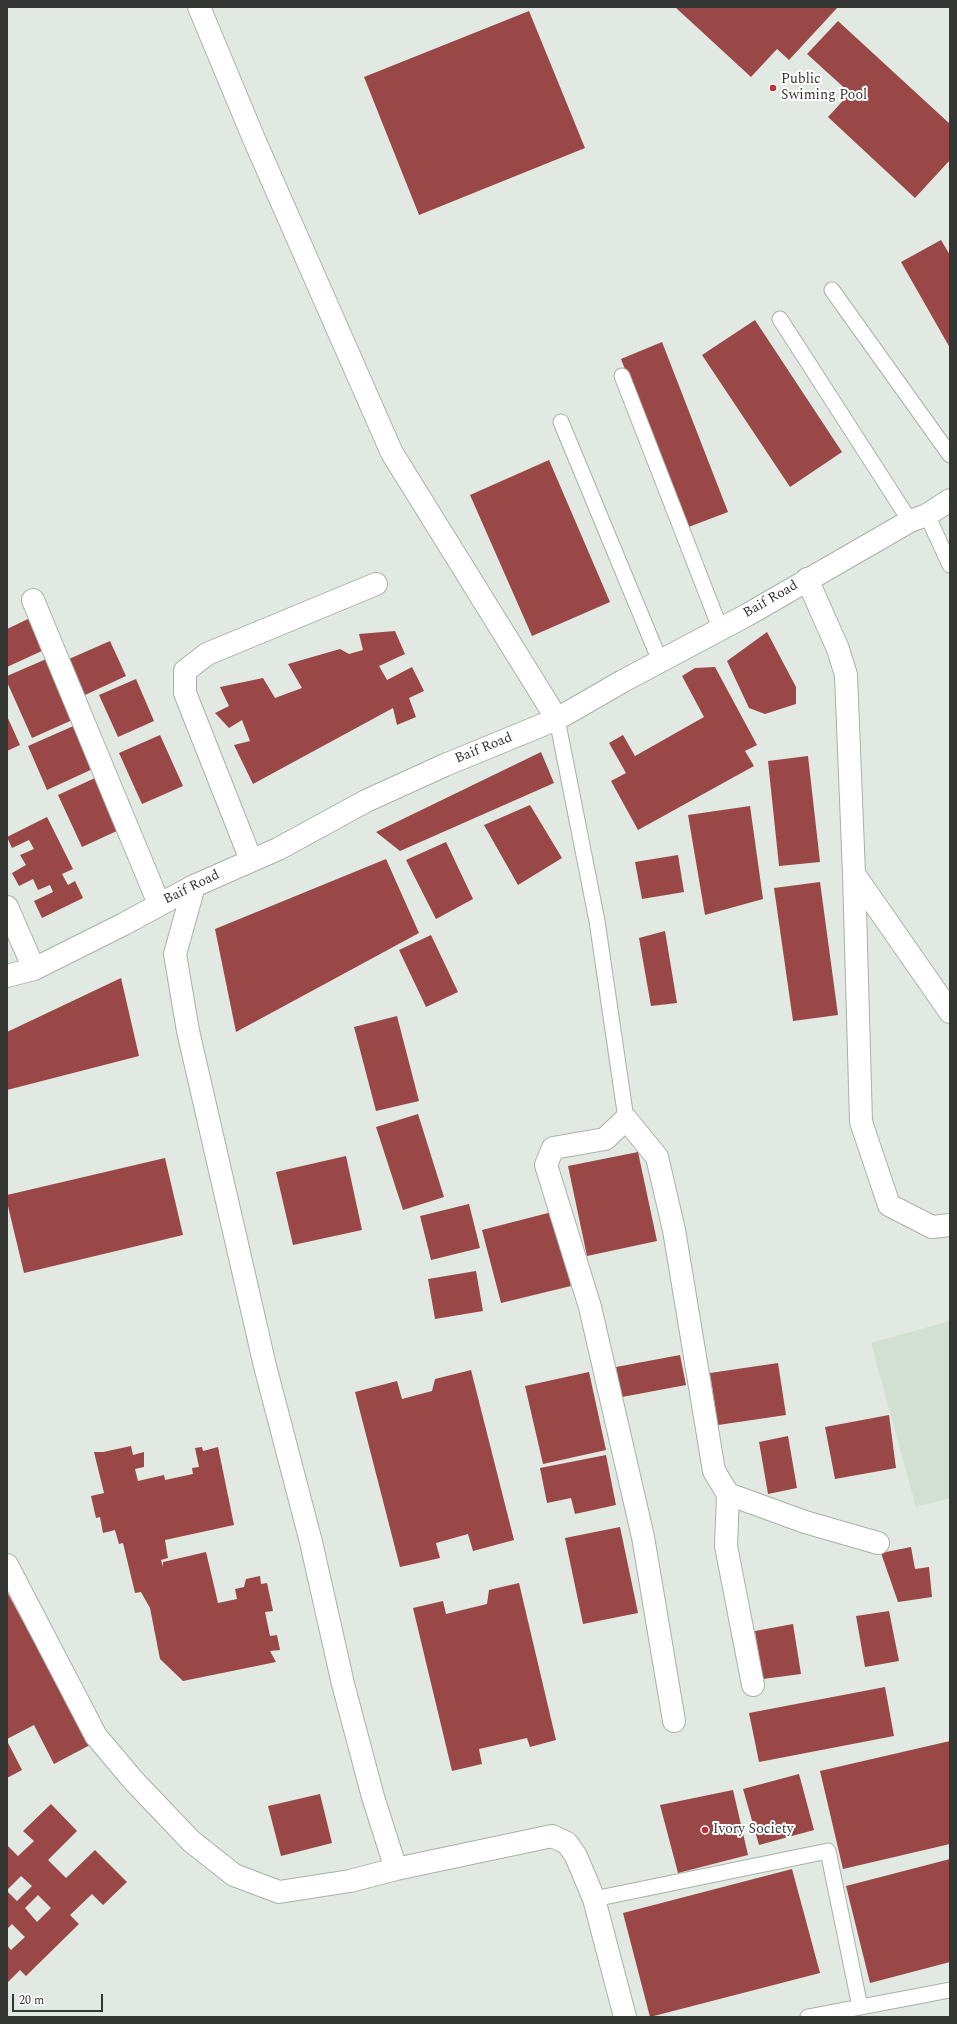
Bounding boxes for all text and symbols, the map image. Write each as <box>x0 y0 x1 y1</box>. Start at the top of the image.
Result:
place label: Public Swiming Pool <box>781 72 867 104</box>
marker: Public Swiming Pool <box>768 83 778 93</box>
street label: Baif Road <box>741 578 801 622</box>
street label: Baif Road <box>453 730 515 768</box>
street label: Baif Road <box>161 867 223 909</box>
place label: Ivory Society <box>713 1822 793 1838</box>
marker: Ivory Society <box>700 1825 710 1835</box>
scale bar <box>14 1986 105 2012</box>
text: 20 m <box>19 1991 44 2010</box>

